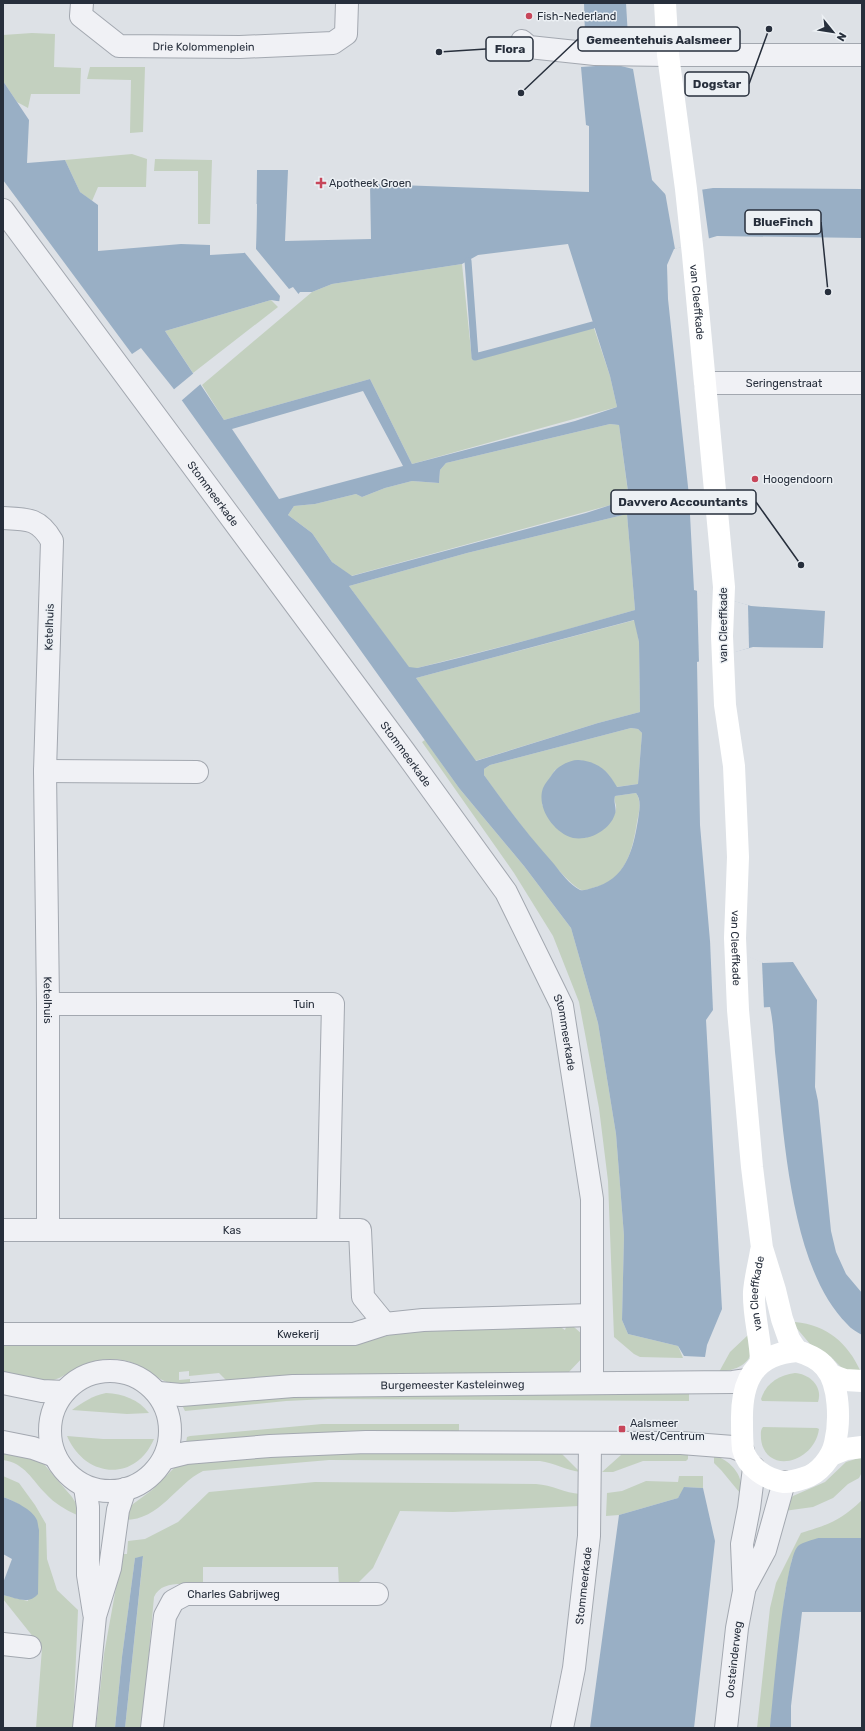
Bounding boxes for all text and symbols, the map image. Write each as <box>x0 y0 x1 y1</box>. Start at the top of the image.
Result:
place label: Fish-Nederland <box>537 10 616 23</box>
marker: Fish-Nederland <box>524 11 534 21</box>
north arrow <box>813 12 853 52</box>
callout: Gemeentehuis Aalsmeer <box>578 27 740 51</box>
text: N <box>834 30 849 43</box>
text: Gemeentehuis Aalsmeer <box>586 33 732 47</box>
callout: Flora <box>486 37 533 61</box>
street label: Drie Kolommenplein <box>152 40 255 54</box>
text: Flora <box>495 42 525 56</box>
callout: Dogstar <box>685 72 749 96</box>
text: Dogstar <box>693 77 742 91</box>
place label: Apotheek Groen <box>329 177 411 190</box>
marker: Apotheek Groen <box>316 178 326 188</box>
callout: BlueFinch <box>745 210 821 234</box>
text: BlueFinch <box>753 215 813 229</box>
street label: van Cleeffkade <box>687 264 707 340</box>
street label: Seringenstraat <box>746 377 823 390</box>
street label: Stommeerkade <box>184 459 241 529</box>
place label: Hoogendoorn <box>763 473 833 486</box>
marker: Hoogendoorn <box>750 474 760 484</box>
callout: Davvero Accountants <box>611 490 756 514</box>
text: Davvero Accountants <box>618 495 748 509</box>
street label: van Cleeffkade <box>717 587 730 663</box>
street label: Ketelhuis <box>42 603 57 651</box>
street label: Stommeerkade <box>377 719 434 790</box>
street label: van Cleeffkade <box>728 910 743 986</box>
street label: Ketelhuis <box>41 976 54 1024</box>
street label: Stommeerkade <box>550 992 578 1072</box>
street label: Tuin <box>293 998 315 1011</box>
street label: Kas <box>223 1224 242 1237</box>
street label: van Cleeffkade <box>748 1255 767 1332</box>
street label: Kwekerij <box>277 1328 319 1341</box>
street label: Burgemeester Kasteleinweg <box>381 1378 525 1392</box>
place label: Aalsmeer West/Centrum <box>630 1417 705 1443</box>
marker: Aalsmeer West/Centrum <box>617 1424 627 1434</box>
street label: Stommeerkade <box>573 1546 595 1625</box>
street label: Charles Gabrijweg <box>187 1588 280 1601</box>
street label: Oosteinderweg <box>723 1620 745 1699</box>

